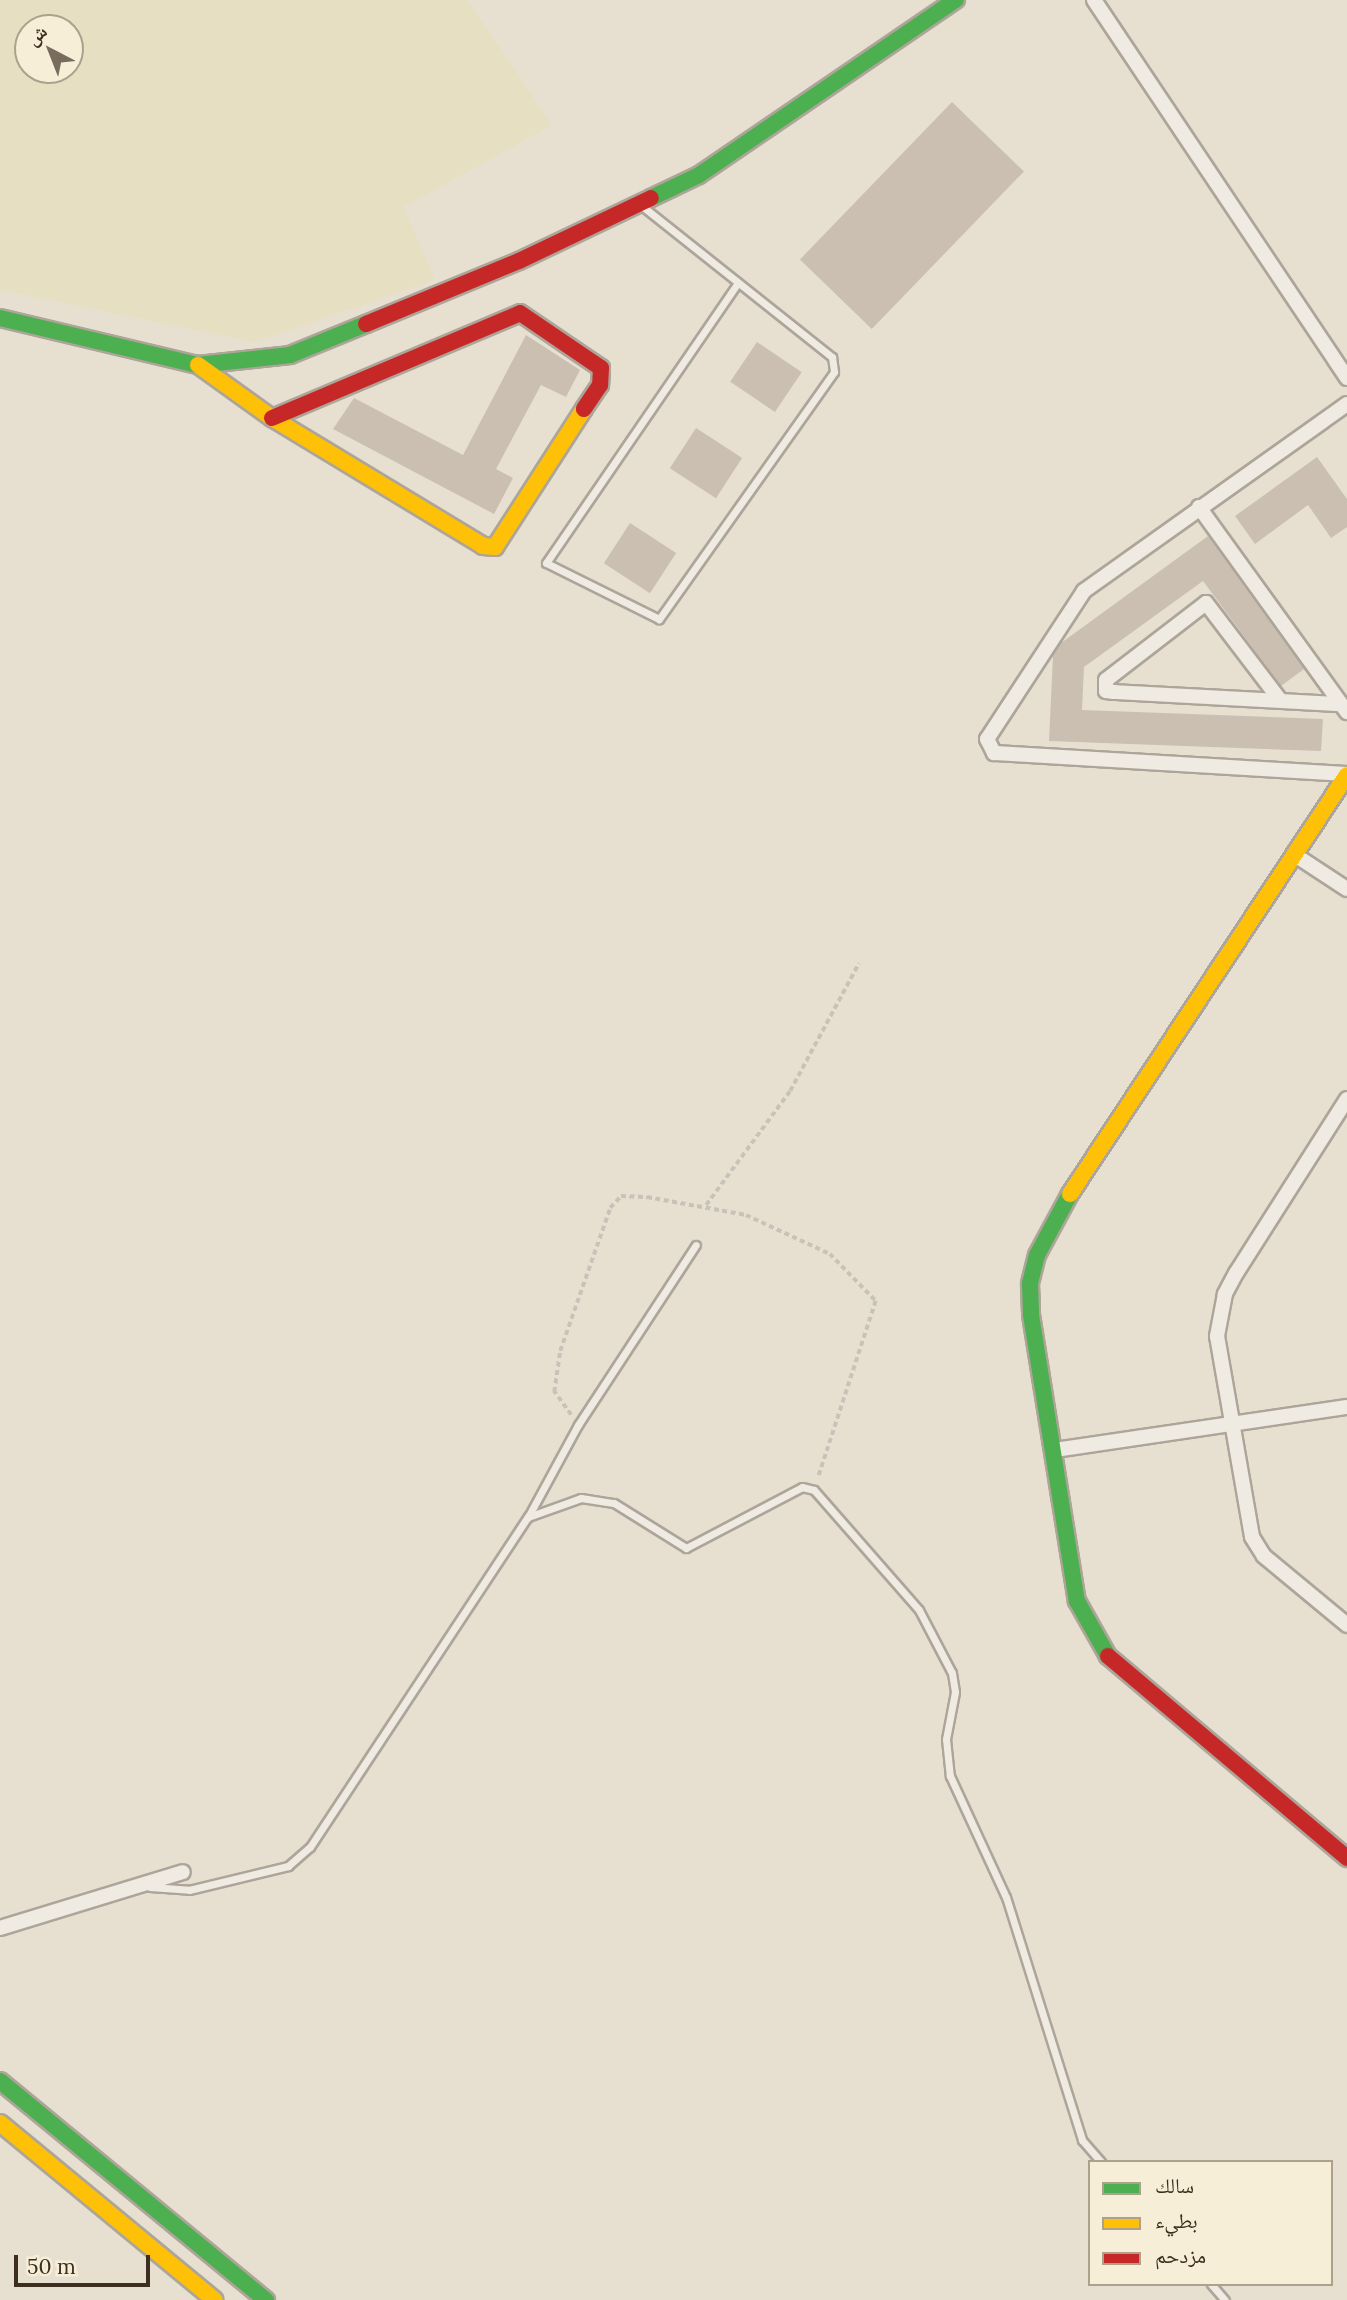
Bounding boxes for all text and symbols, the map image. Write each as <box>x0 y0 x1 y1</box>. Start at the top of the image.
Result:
north arrow <box>14 14 84 84</box>
text: ش <box>21 19 52 51</box>
legend <box>1088 2160 1333 2286</box>
text: سالك <box>1155 2172 1194 2199</box>
text: بطيء <box>1155 2207 1198 2234</box>
scale bar <box>18 2240 154 2284</box>
text: مزدحم <box>1155 2242 1206 2269</box>
text: 50 m <box>27 2253 76 2280</box>

